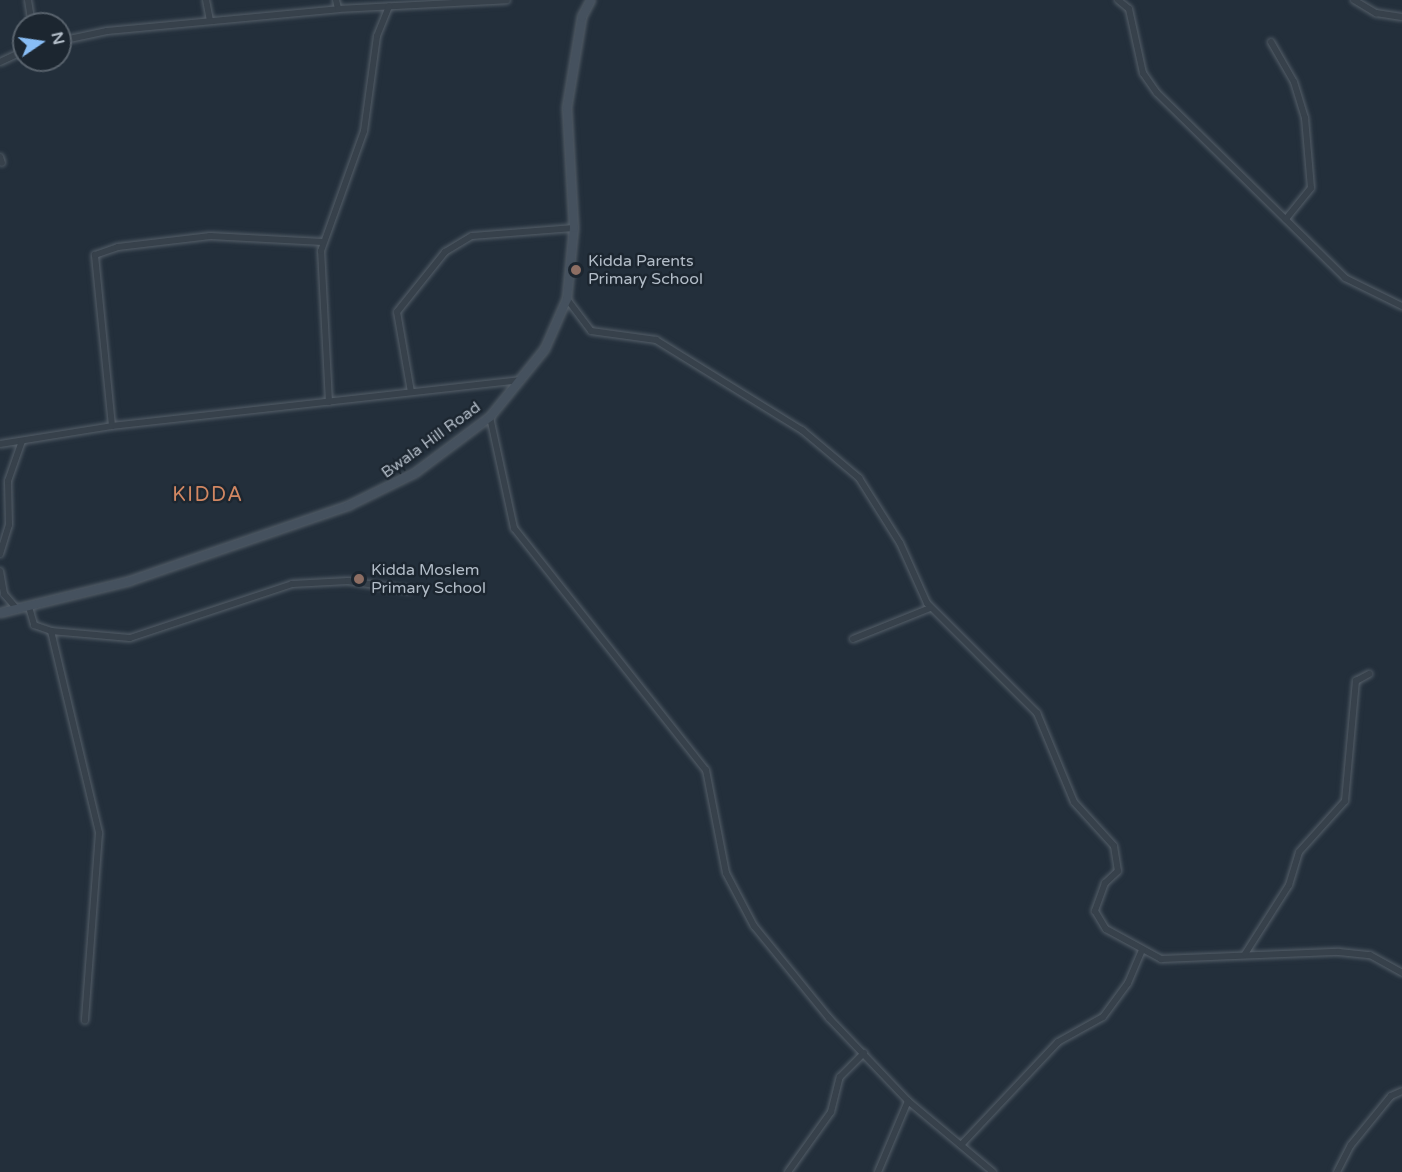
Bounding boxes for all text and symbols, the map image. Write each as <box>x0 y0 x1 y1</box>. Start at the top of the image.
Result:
north arrow <box>12 12 72 72</box>
text: N <box>46 30 69 47</box>
place label: Kidda Parents Primary School <box>588 251 703 289</box>
marker: Kidda Parents Primary School <box>569 263 583 277</box>
street label: Bwala Hill Road <box>378 398 484 482</box>
district label: KIDDA <box>172 483 244 507</box>
place label: Kidda Moslem Primary School <box>371 560 486 598</box>
marker: Kidda Moslem Primary School <box>352 572 366 586</box>

